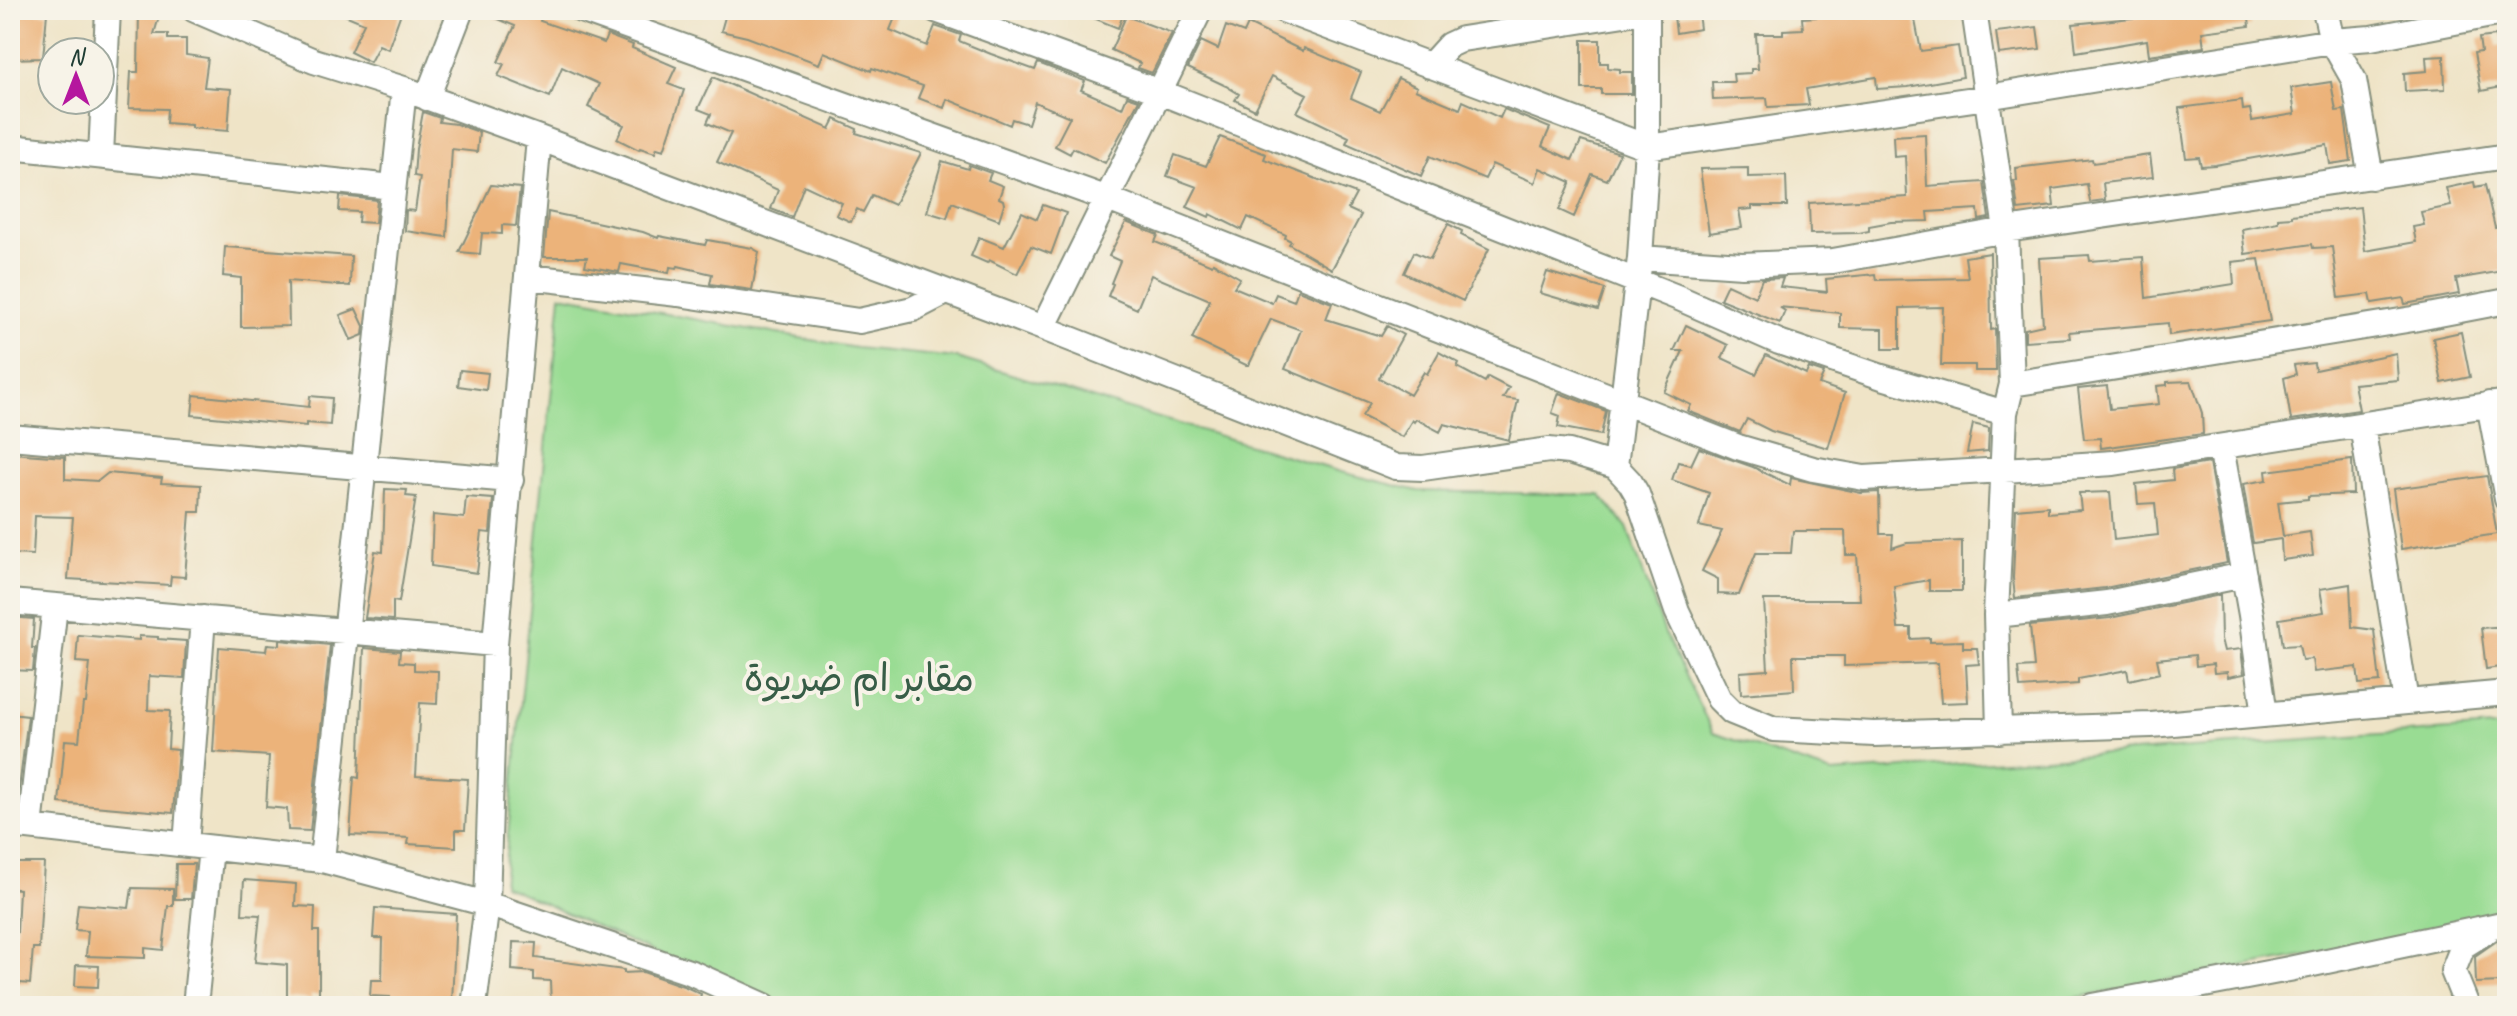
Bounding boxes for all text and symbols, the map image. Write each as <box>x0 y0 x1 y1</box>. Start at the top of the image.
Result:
north arrow <box>36 36 116 116</box>
text: N <box>69 43 86 71</box>
park label: مقابر ام ضريوة <box>744 655 974 707</box>

